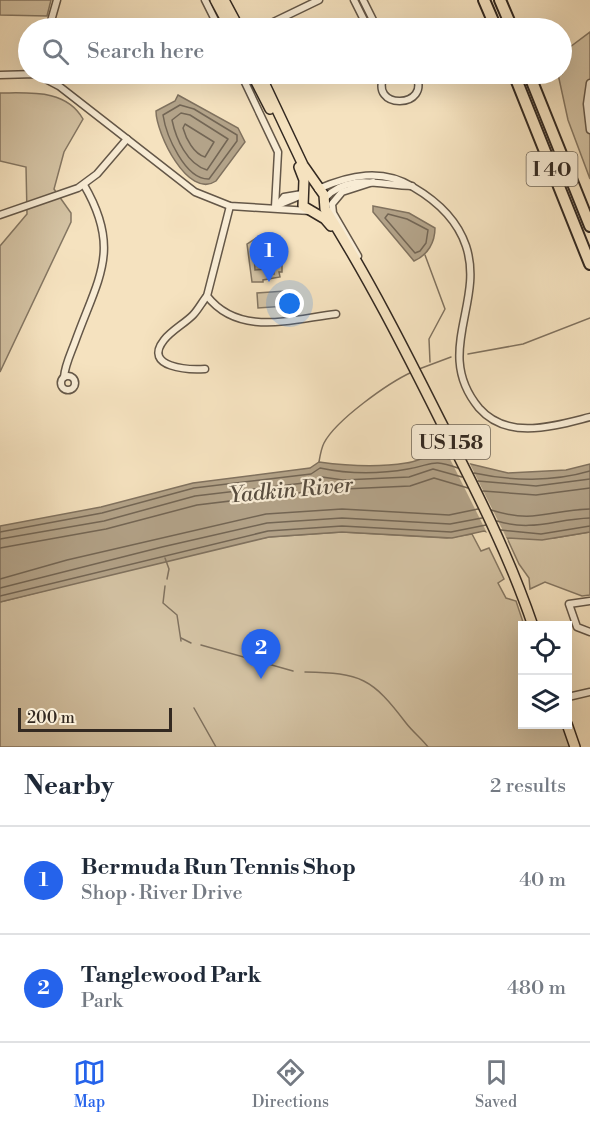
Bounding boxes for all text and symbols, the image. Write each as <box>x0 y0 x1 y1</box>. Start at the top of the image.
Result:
search box <box>18 18 572 84</box>
icon: search <box>39 35 72 68</box>
text: Search here <box>87 38 204 65</box>
road number: I 40 <box>526 152 578 186</box>
pin: 1 <box>250 232 288 282</box>
your location <box>275 289 304 318</box>
road number: US 158 <box>412 425 490 459</box>
water label: Yadkin River <box>228 472 355 509</box>
map controls <box>518 621 572 729</box>
button: locate <box>518 621 572 675</box>
pin: 2 <box>242 630 280 679</box>
button: layers <box>518 675 572 729</box>
scale bar <box>18 705 172 732</box>
text: 200 m <box>27 708 75 728</box>
text: Nearby <box>24 770 114 802</box>
text: 2 results <box>490 774 566 799</box>
text: Bermuda Run Tennis Shop <box>81 854 356 881</box>
text: 1 <box>39 868 48 893</box>
text: 40 m <box>519 868 566 893</box>
text: Shop · River Drive <box>81 881 243 906</box>
text: Tanglewood Park <box>81 962 261 989</box>
text: 2 <box>37 976 50 1001</box>
text: 480 m <box>507 976 566 1001</box>
text: Park <box>81 989 123 1014</box>
tab: Map <box>73 1056 106 1112</box>
tab: Directions <box>252 1056 329 1112</box>
tab: Saved <box>475 1056 517 1112</box>

